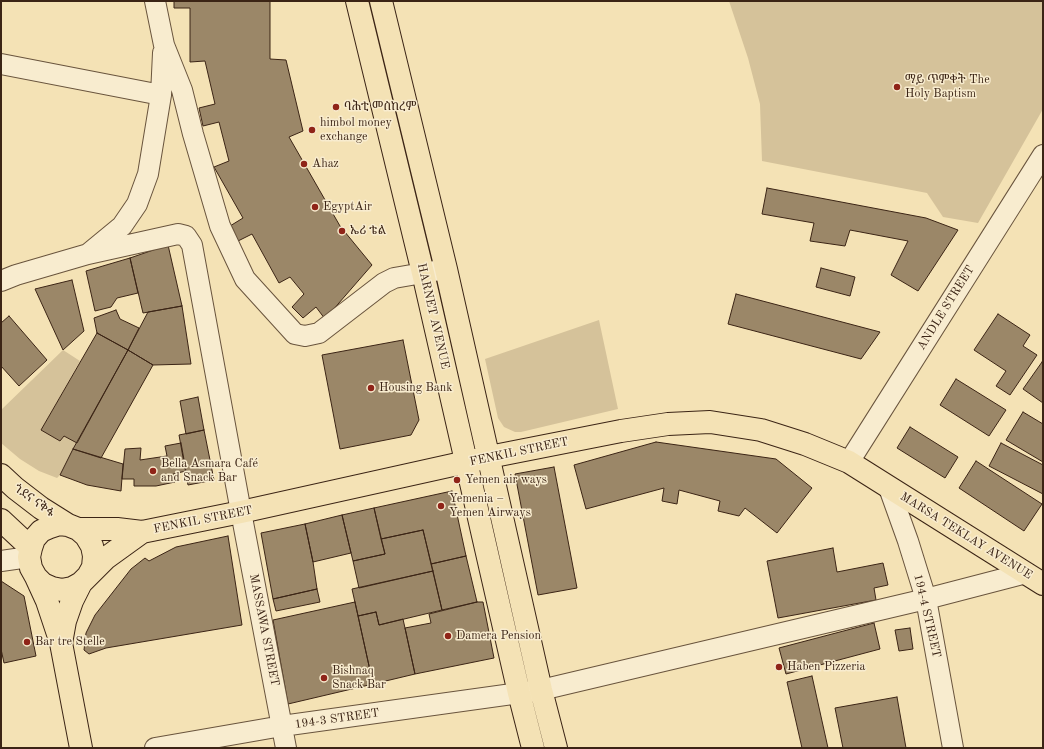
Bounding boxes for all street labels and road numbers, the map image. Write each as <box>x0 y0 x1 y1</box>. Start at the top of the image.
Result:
street label: HARNET AVENUE <box>414 262 452 370</box>
street label: ANDLE STREET <box>914 263 978 353</box>
street label: FENKIL STREET <box>468 435 570 469</box>
street label: ጎደና ናቅፋ <box>11 481 57 521</box>
street label: MARSA TEKLAY AVENUE <box>897 489 1035 583</box>
street label: FENKIL STREET <box>152 503 254 537</box>
street label: MASSAWA STREET <box>246 572 282 688</box>
street label: 194-4 STREET <box>910 573 944 659</box>
street label: 194-3 STREET <box>294 706 380 732</box>

